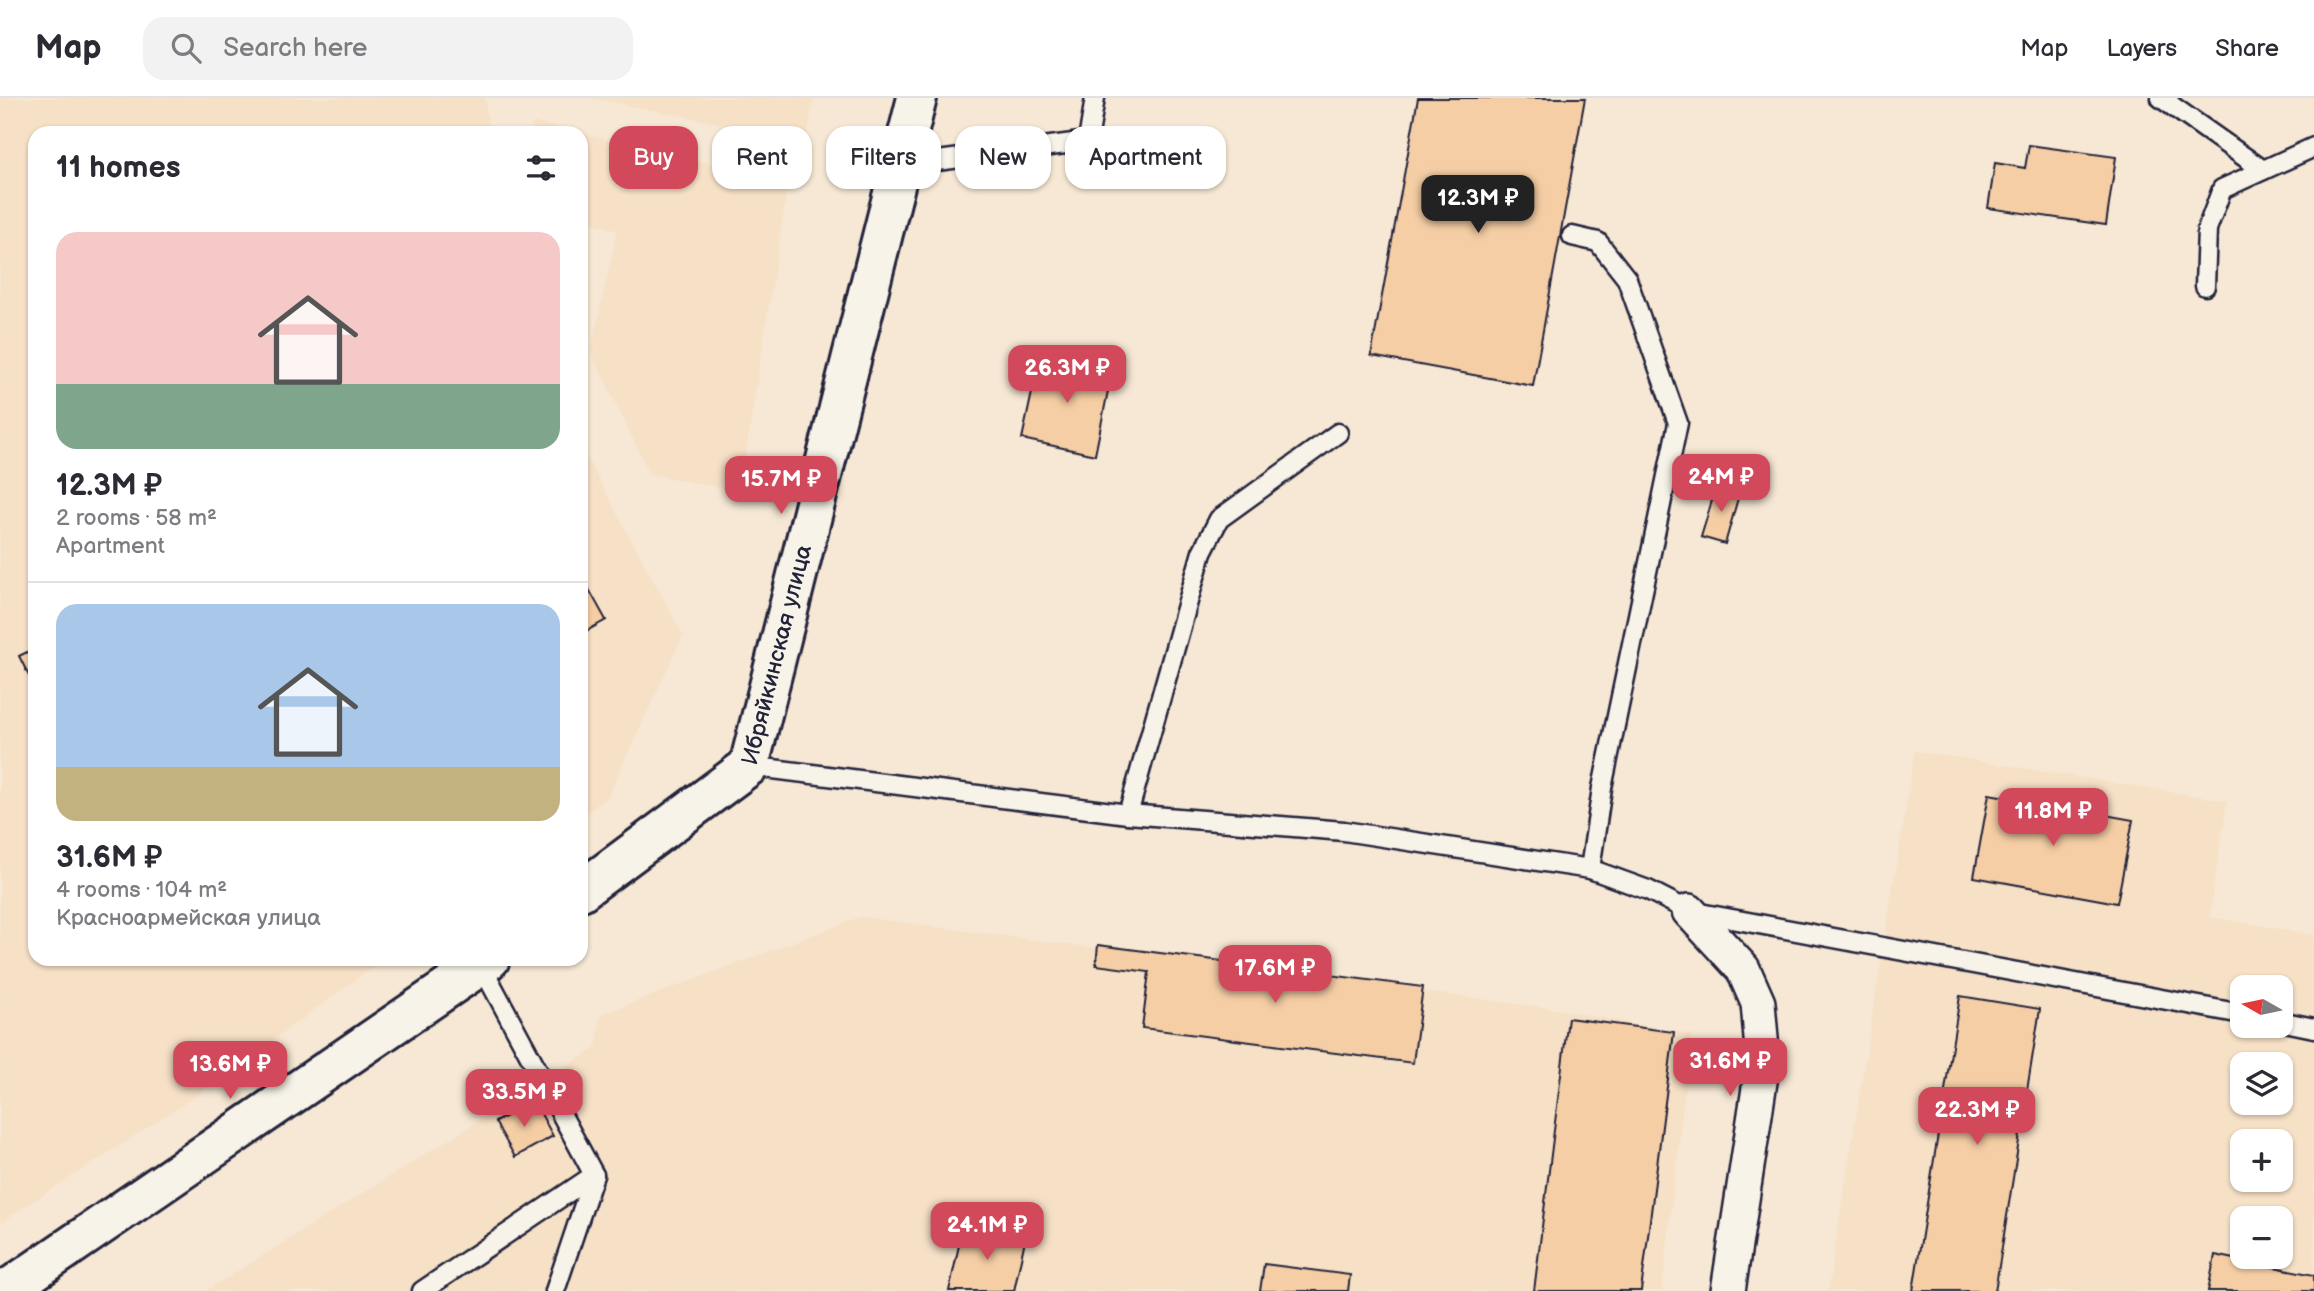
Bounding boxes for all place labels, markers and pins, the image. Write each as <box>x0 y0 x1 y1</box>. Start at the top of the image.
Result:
pin: 12.3M ₽ <box>1413 176 1543 235</box>
pin: 26.3M ₽ <box>1002 345 1132 405</box>
pin: 24M ₽ <box>1672 454 1770 514</box>
pin: 15.7M ₽ <box>716 456 846 516</box>
pin: 11.8M ₽ <box>1988 788 2118 848</box>
pin: 17.6M ₽ <box>1210 946 1340 1005</box>
pin: 31.6M ₽ <box>1665 1038 1795 1098</box>
pin: 13.6M ₽ <box>165 1042 295 1101</box>
pin: 33.5M ₽ <box>459 1070 589 1129</box>
pin: 22.3M ₽ <box>1912 1088 2042 1147</box>
pin: 24.1M ₽ <box>922 1202 1052 1262</box>

